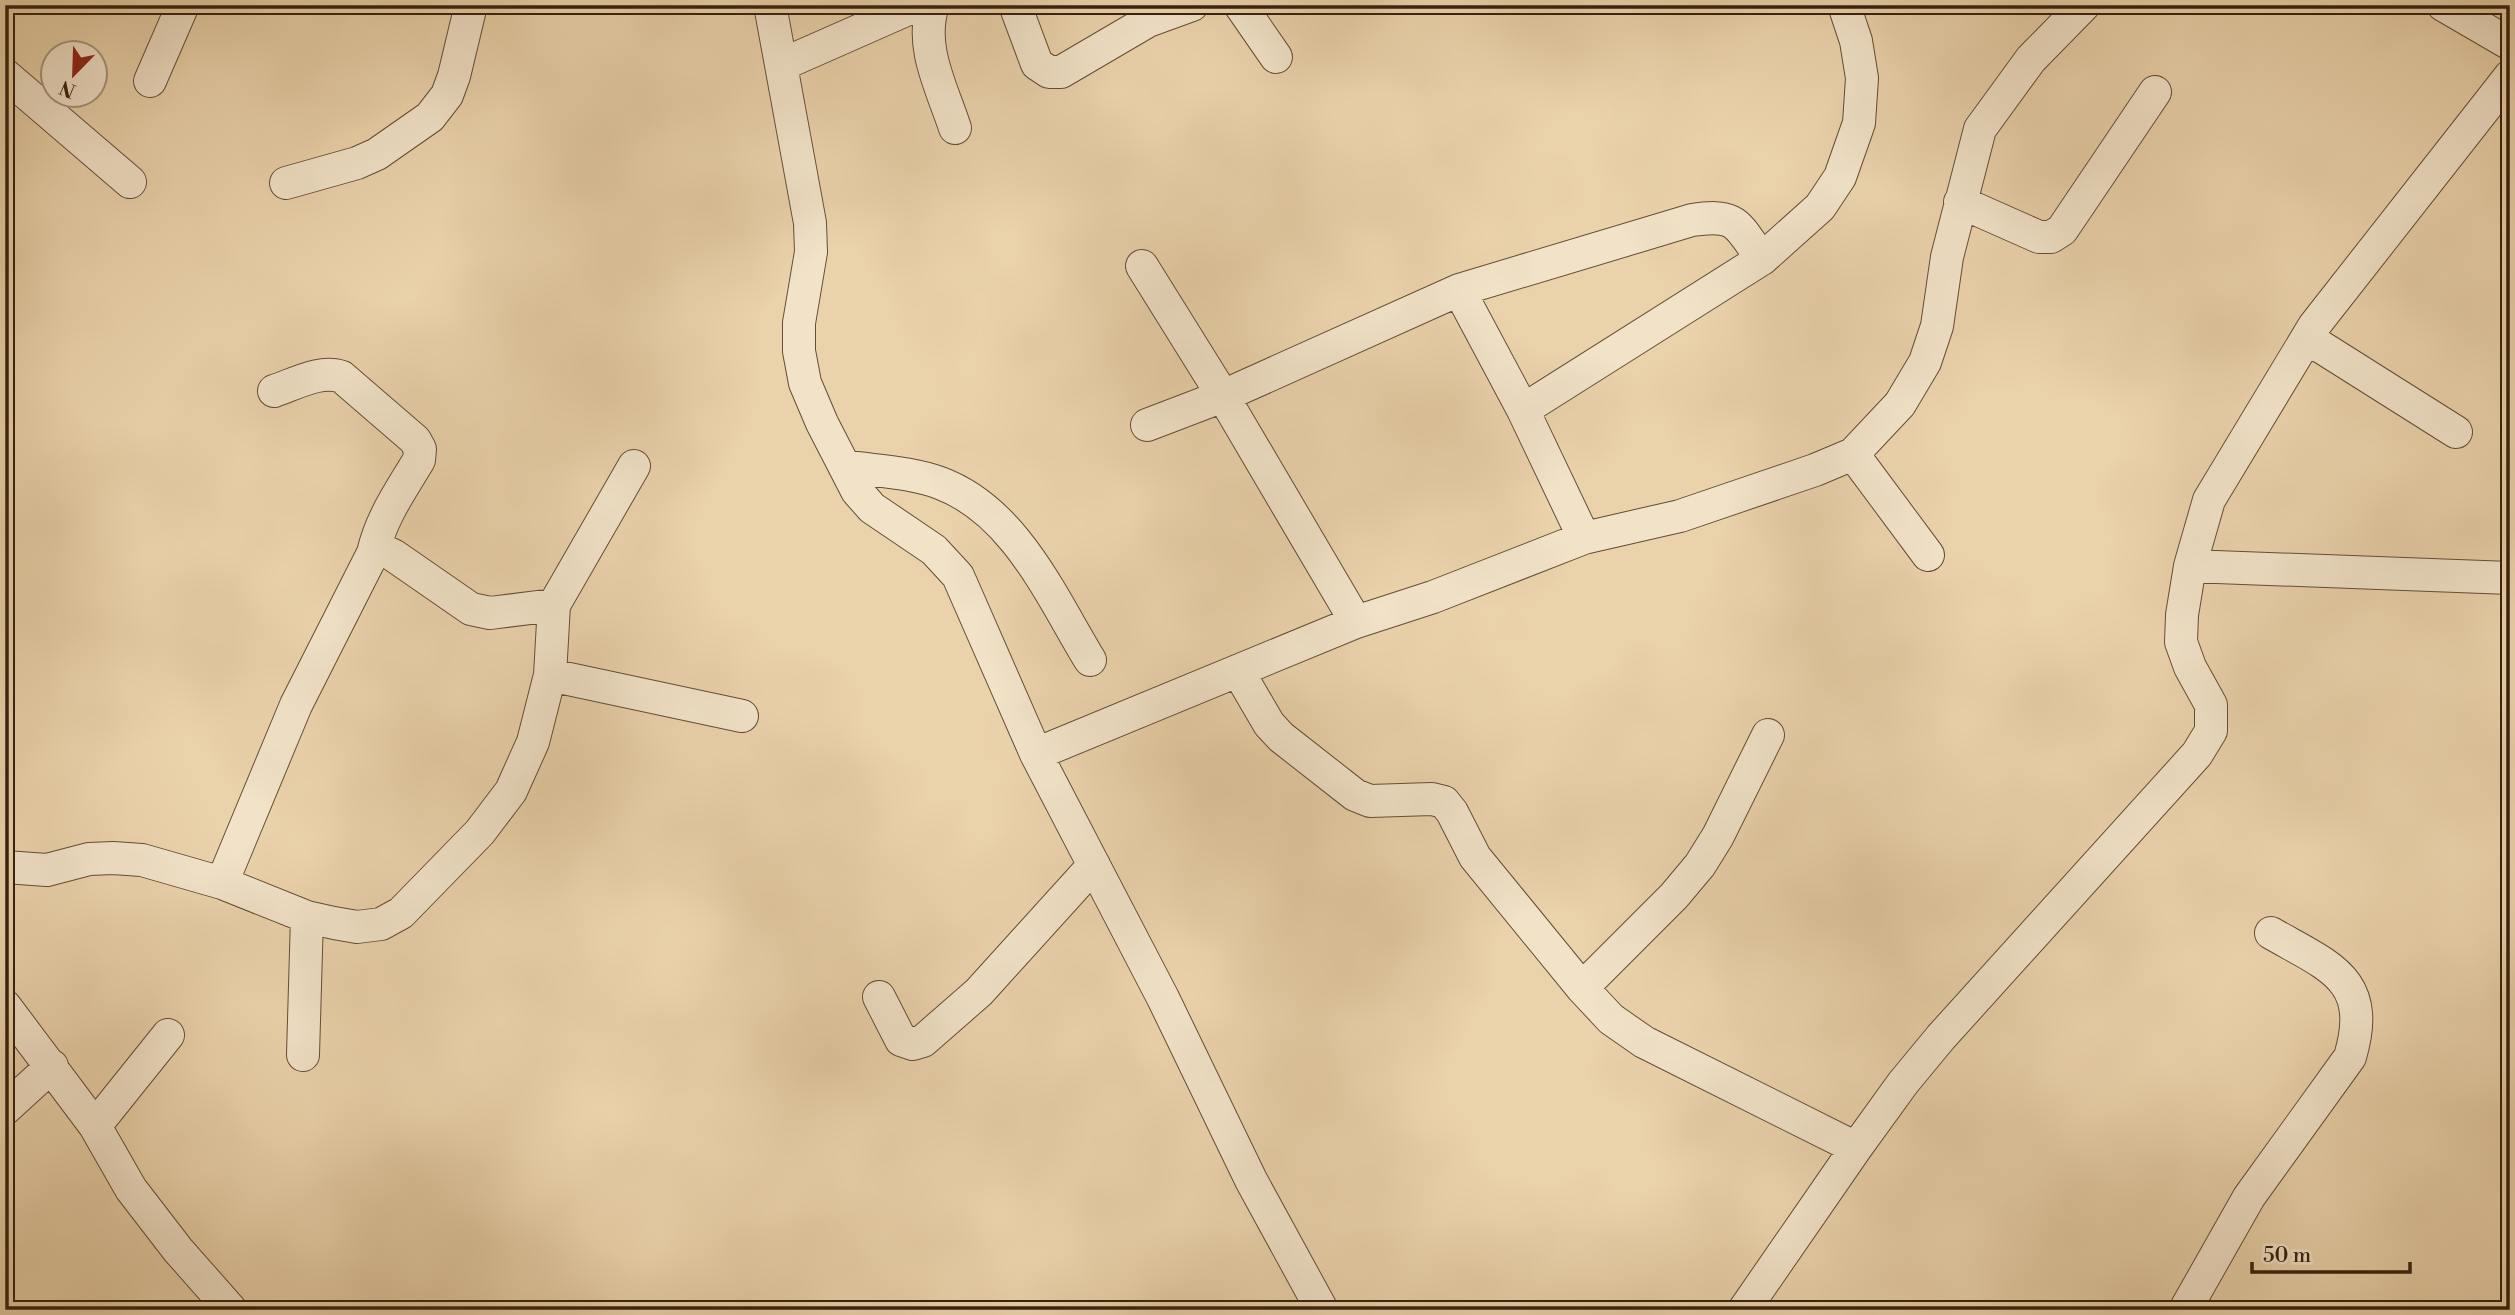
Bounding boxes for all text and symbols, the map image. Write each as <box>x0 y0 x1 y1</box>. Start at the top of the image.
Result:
north arrow <box>38 38 108 108</box>
text: N <box>56 75 79 103</box>
scale bar <box>2252 1231 2410 1275</box>
text: 50 m <box>2263 1243 2311 1269</box>

